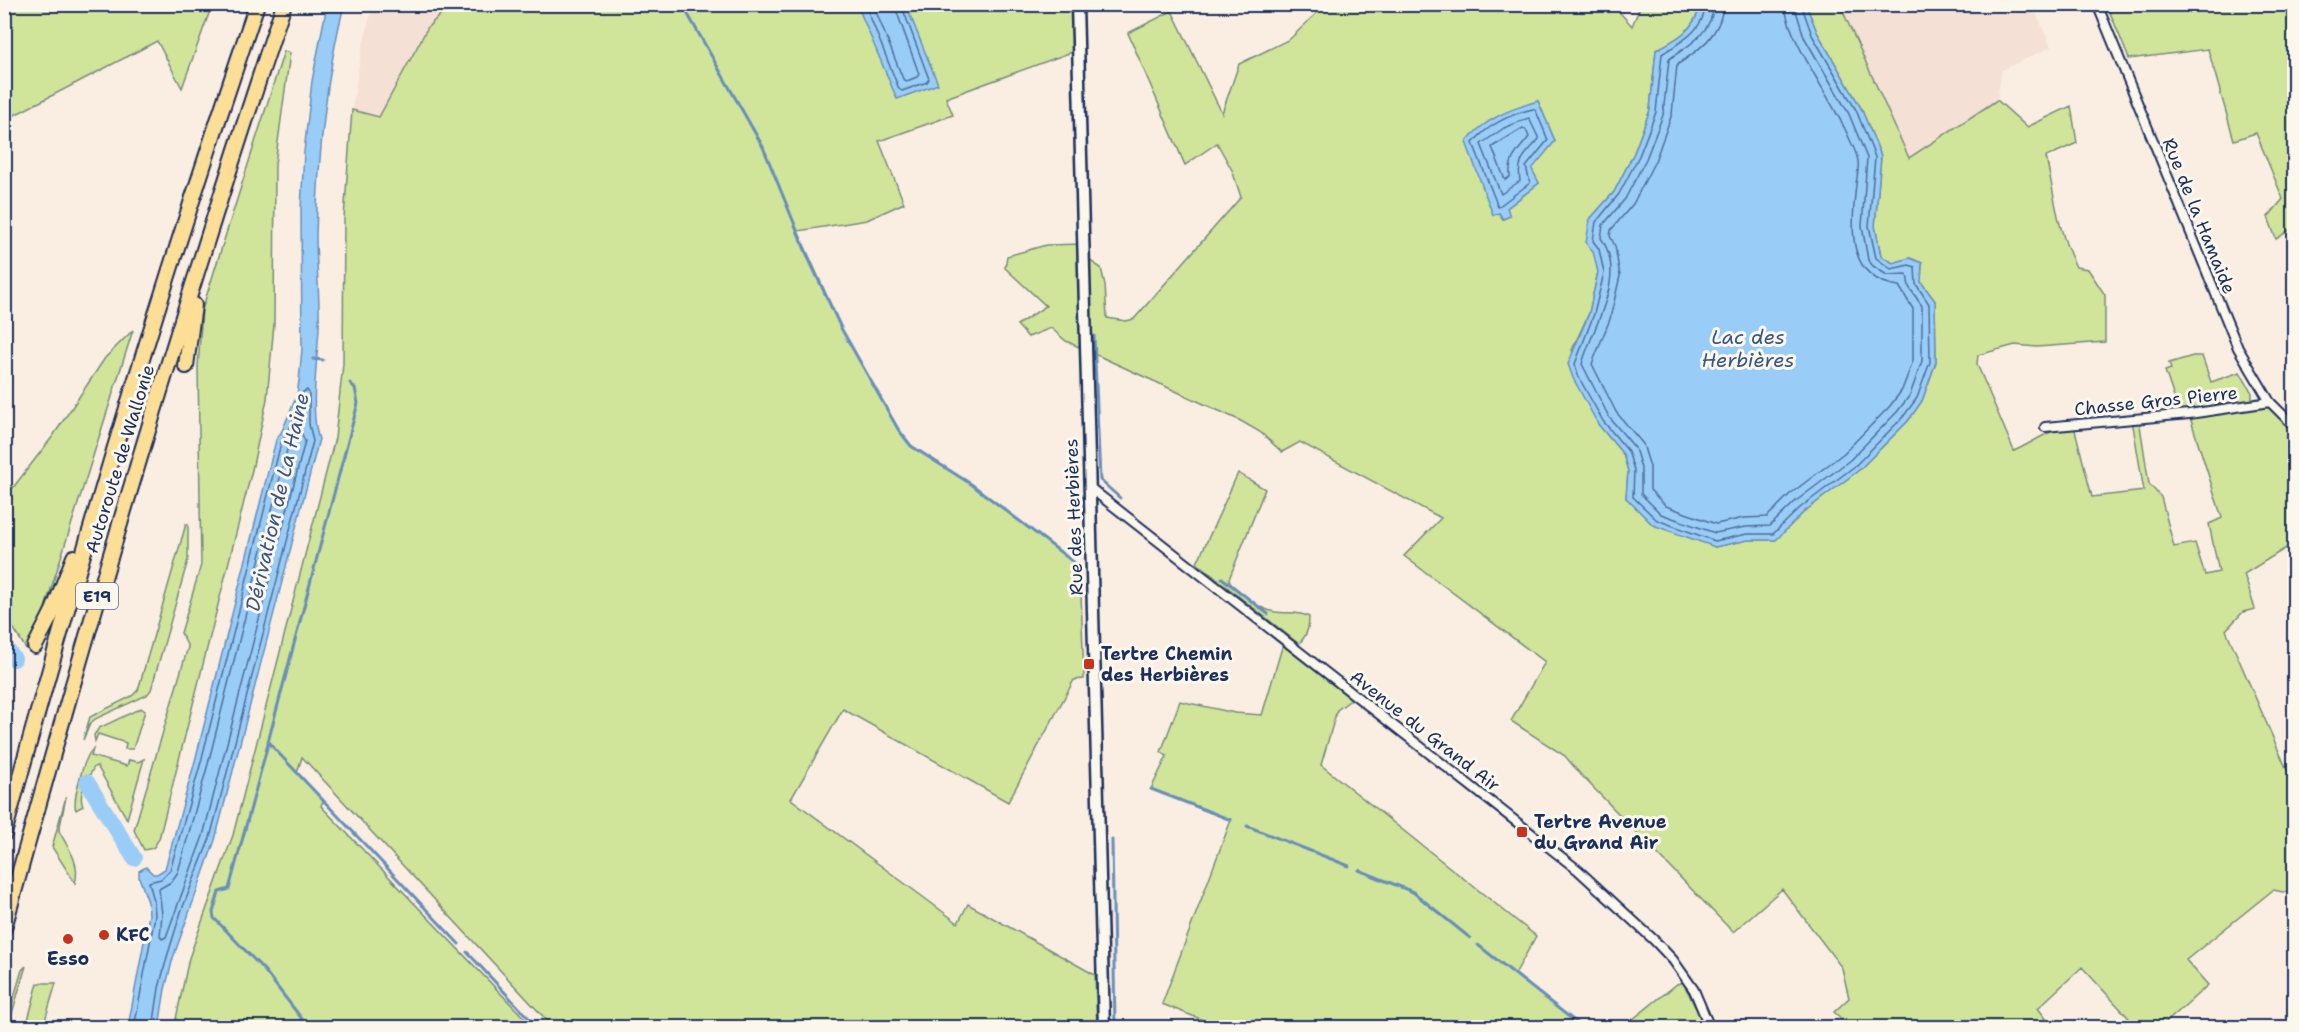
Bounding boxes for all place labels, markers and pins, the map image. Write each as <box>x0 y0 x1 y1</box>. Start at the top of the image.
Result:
place label: Tertre Chemin des Herbières <box>1101 642 1232 687</box>
marker: Tertre Chemin des Herbières <box>1082 657 1096 671</box>
place label: Tertre Avenue du Grand Air <box>1534 810 1667 855</box>
marker: Tertre Avenue du Grand Air <box>1515 825 1529 839</box>
place label: KFC <box>116 923 150 947</box>
marker: KFC <box>97 928 111 942</box>
marker: Esso <box>61 932 75 946</box>
place label: Esso <box>47 947 89 971</box>

